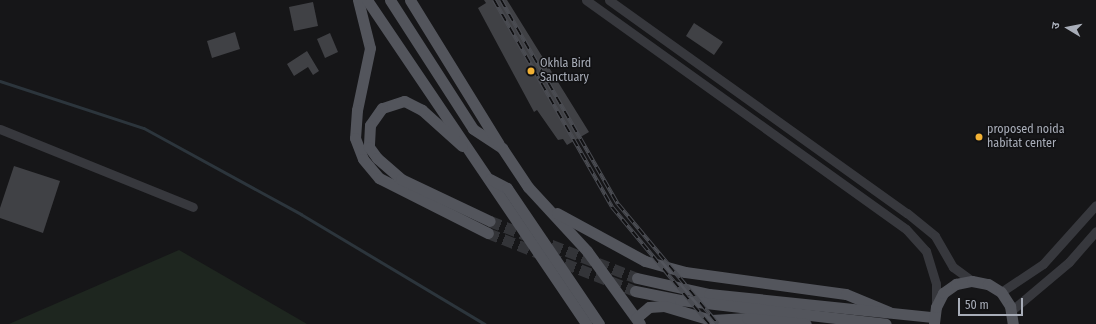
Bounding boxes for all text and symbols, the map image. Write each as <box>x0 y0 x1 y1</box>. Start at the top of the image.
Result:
north arrow <box>1048 8 1088 48</box>
text: उ <box>1049 22 1063 30</box>
place label: Okhla Bird Sanctuary <box>540 57 591 85</box>
marker: Okhla Bird Sanctuary <box>525 65 537 77</box>
place label: proposed noida habitat center <box>987 123 1065 151</box>
marker: proposed noida habitat center <box>974 132 984 142</box>
scale bar <box>960 290 1025 316</box>
text: 50 m <box>965 298 989 312</box>

